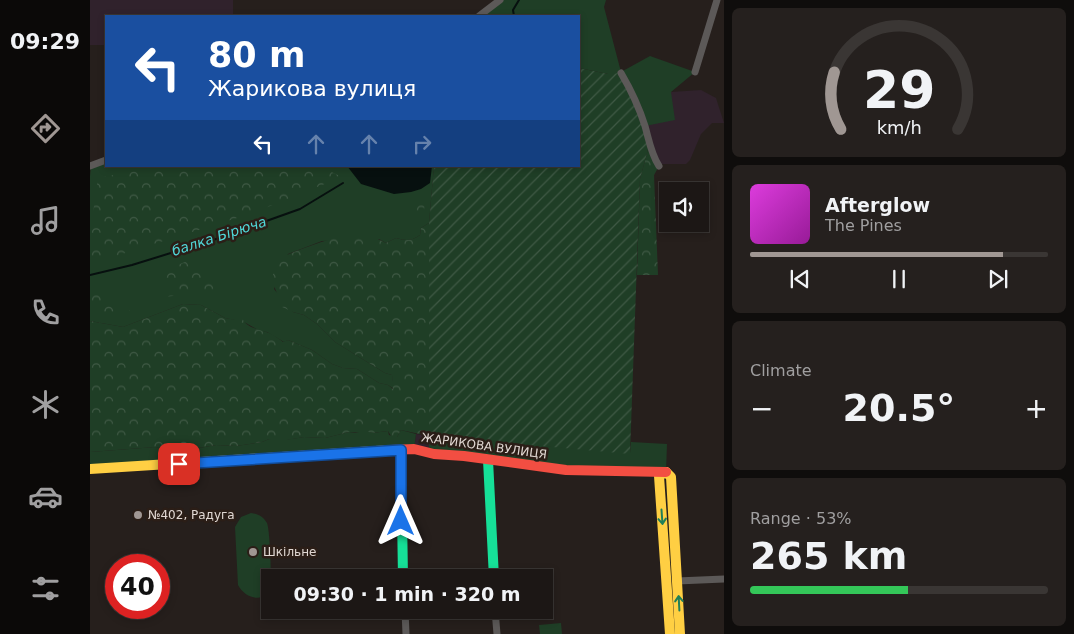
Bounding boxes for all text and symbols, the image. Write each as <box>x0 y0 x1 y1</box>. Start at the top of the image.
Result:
text: 09:29 <box>10 29 80 54</box>
icon: left <box>125 35 190 100</box>
text: 80 m <box>208 35 305 75</box>
text: 29 <box>863 60 935 120</box>
text: Жарикова вулиця <box>208 76 416 101</box>
icon: directions <box>28 111 63 146</box>
text: km/h <box>876 117 922 138</box>
icon: left <box>249 130 277 158</box>
icon: ahead <box>302 130 330 158</box>
icon: ahead <box>355 130 383 158</box>
icon: right <box>408 130 436 158</box>
map controls <box>659 182 709 232</box>
button: sound <box>659 182 709 232</box>
text: Afterglow <box>825 194 930 216</box>
icon: music <box>28 203 63 238</box>
water label: балка Бірюча <box>170 213 268 259</box>
text: The Pines <box>825 216 902 235</box>
icon: previous <box>786 265 814 293</box>
icon: pause <box>885 265 913 293</box>
icon: next <box>984 265 1012 293</box>
icon: phone <box>28 295 63 330</box>
text: Climate <box>750 361 812 380</box>
text: 20.5° <box>843 386 955 430</box>
icon: climate <box>28 387 63 422</box>
text: − <box>750 392 773 425</box>
text: + <box>1025 392 1048 425</box>
street label: ЖАРИКОВА ВУЛИЦЯ <box>420 430 548 462</box>
pin <box>158 443 200 485</box>
icon: arrive <box>165 450 193 478</box>
icon: car <box>28 479 63 514</box>
position arrow <box>374 494 426 546</box>
place label: №402, Радуга <box>148 508 235 522</box>
marker: №402, Радуга <box>132 509 144 521</box>
one-way arrow <box>658 509 667 525</box>
text: Range · 53% <box>750 509 852 528</box>
text: 265 km <box>750 534 907 578</box>
place label: Шкільне <box>263 545 316 559</box>
marker: Шкільне <box>247 546 259 558</box>
speed limit sign: 40 <box>105 554 170 619</box>
icon: filters <box>28 571 63 606</box>
text: 09:30 · 1 min · 320 m <box>293 583 521 605</box>
one-way arrow <box>674 596 683 612</box>

